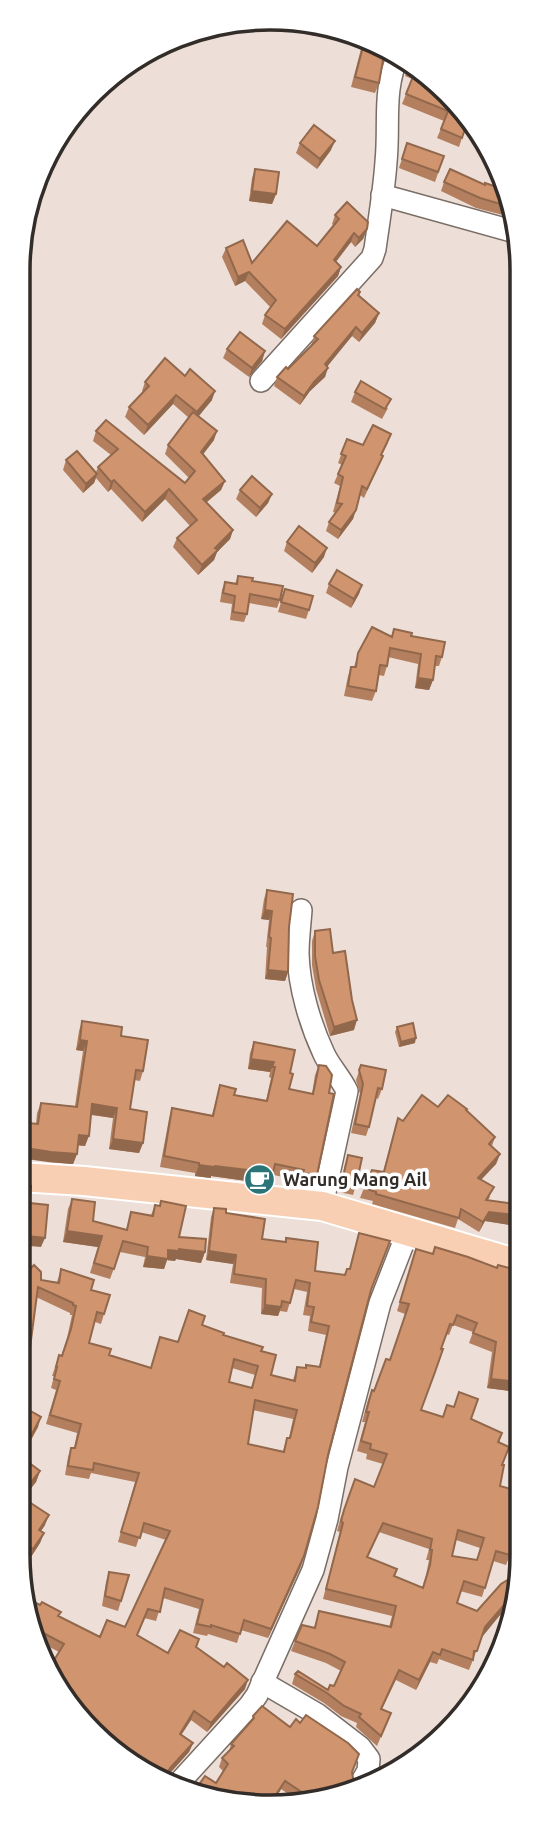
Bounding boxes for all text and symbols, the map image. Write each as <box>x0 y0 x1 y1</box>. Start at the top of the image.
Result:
cafe icon: Warung Mang Ail <box>243 1162 277 1196</box>
place label: Warung Mang Ail <box>283 1169 427 1189</box>

